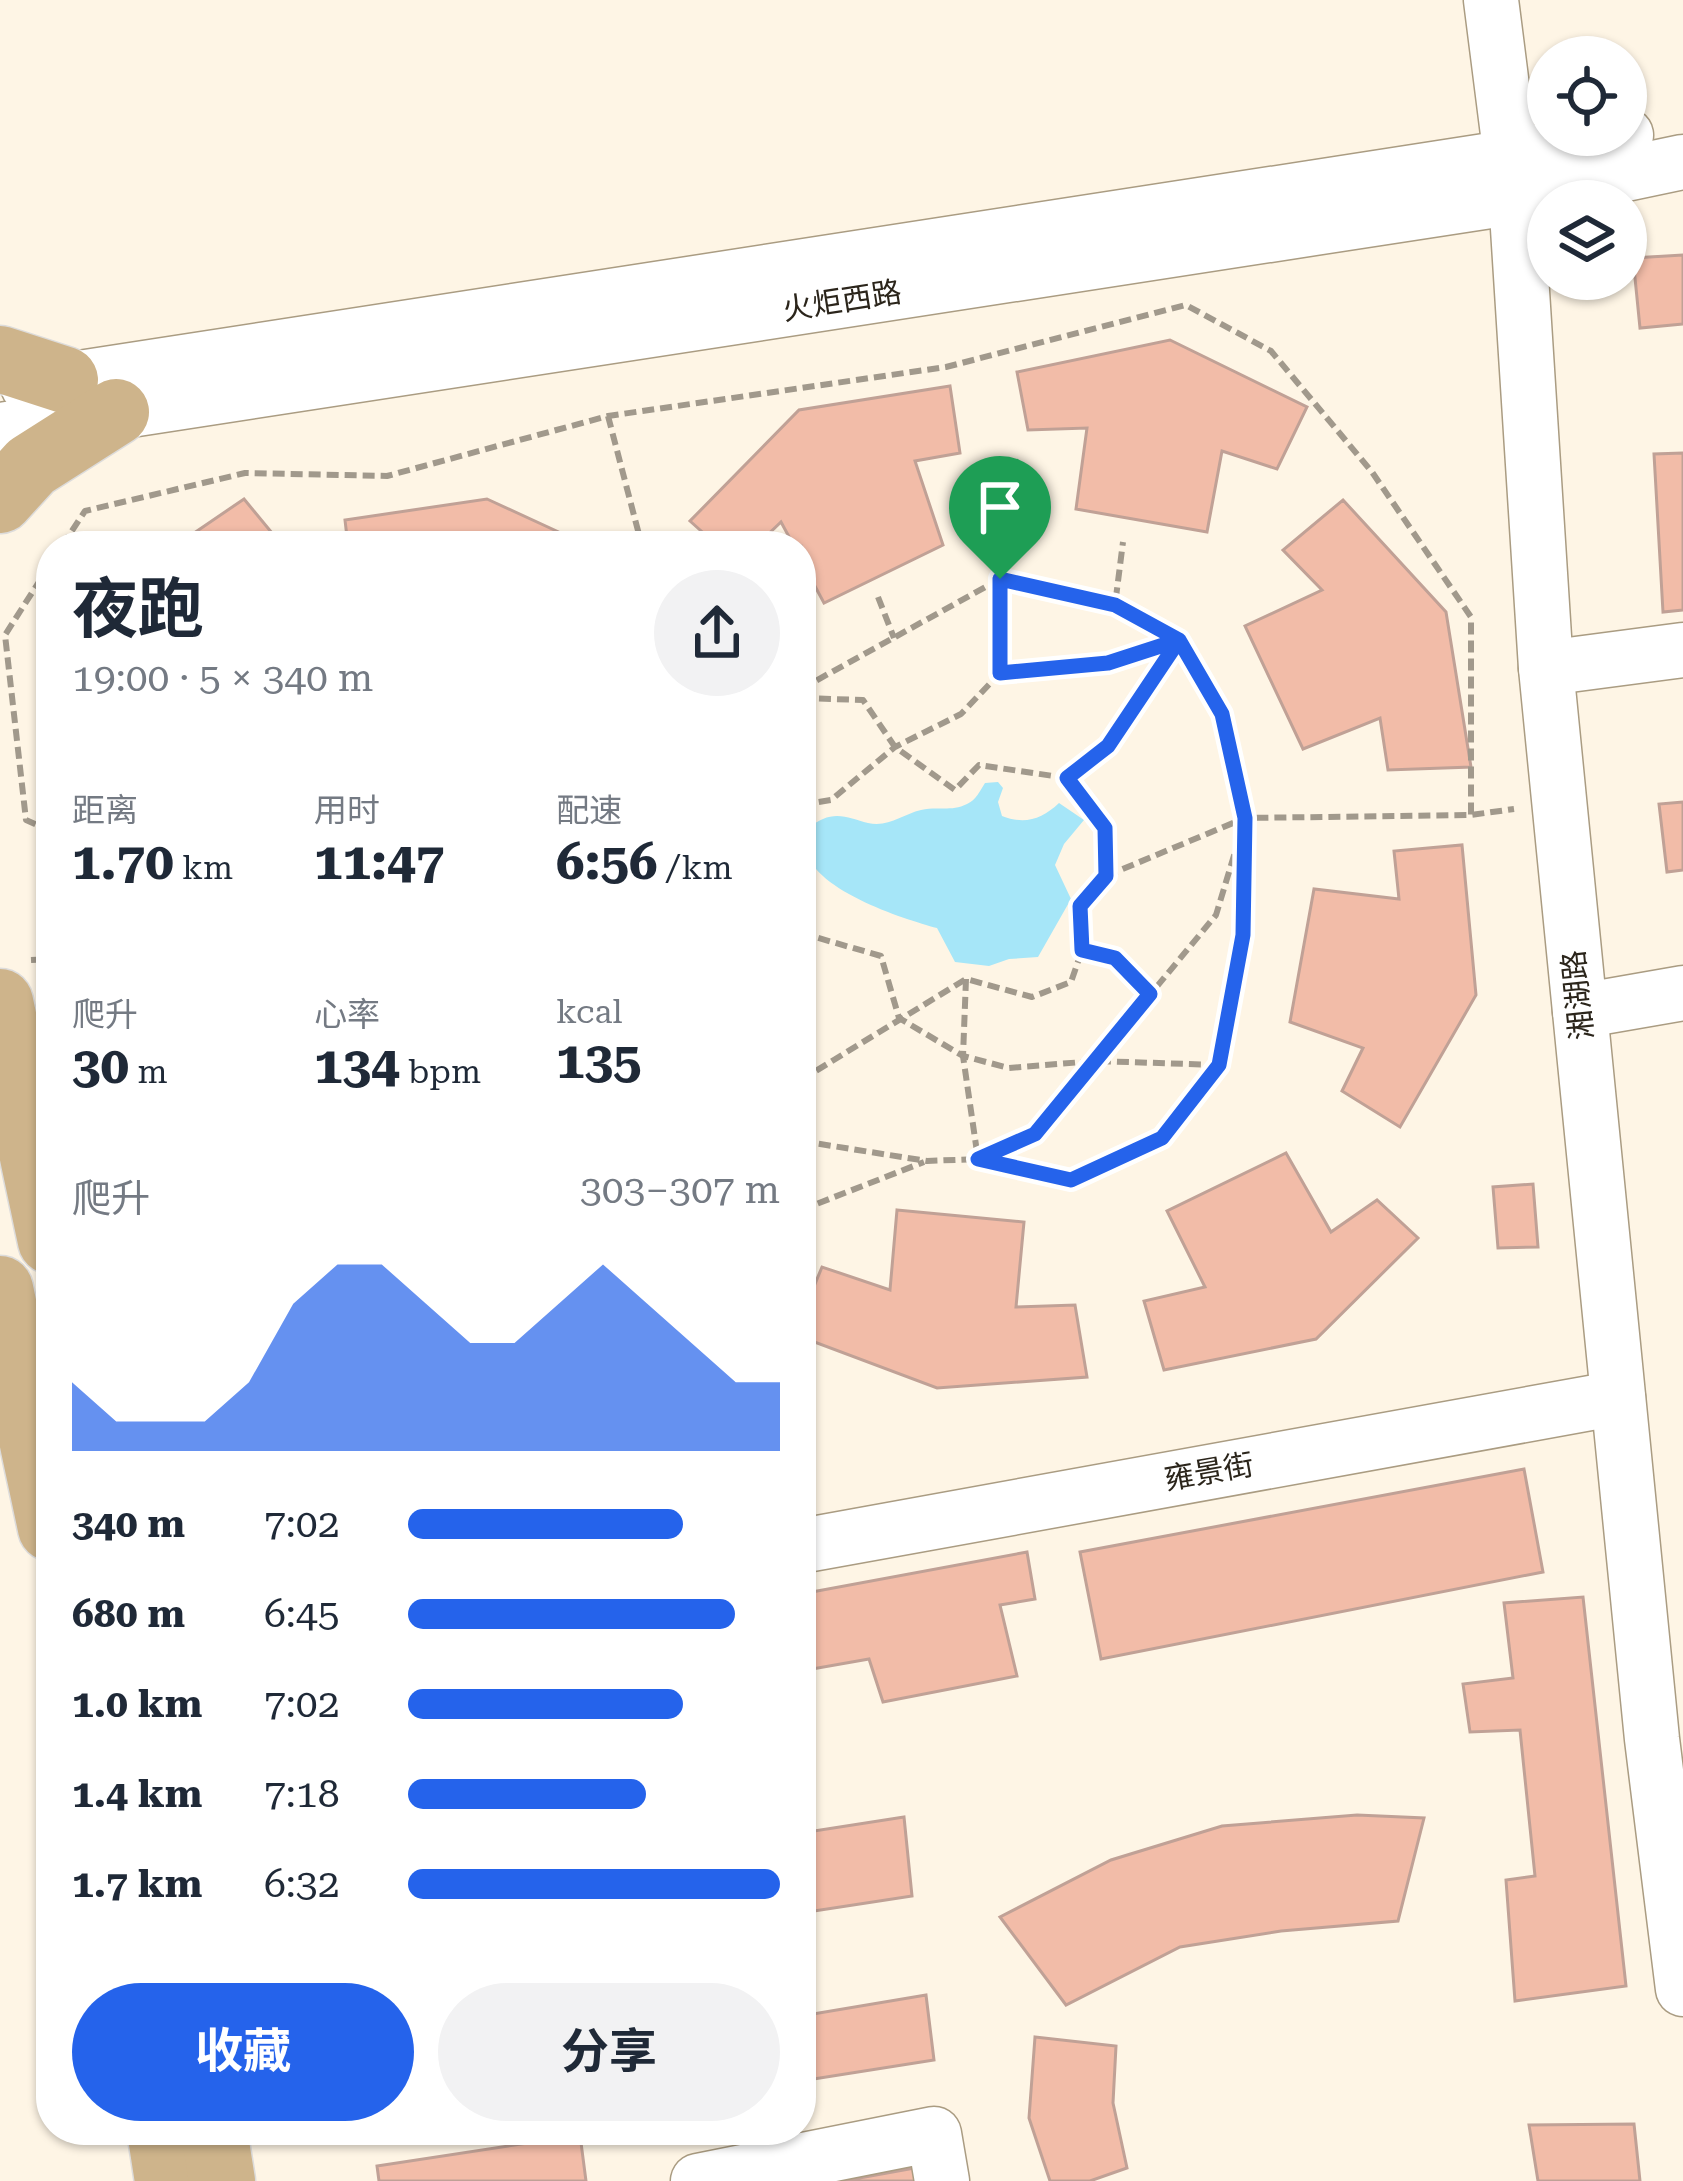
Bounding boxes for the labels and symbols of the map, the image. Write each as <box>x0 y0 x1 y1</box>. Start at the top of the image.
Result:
street label: 火炬西路 <box>780 274 904 327</box>
pin <box>949 456 1051 579</box>
street label: 湘湖路 <box>1555 948 1600 1042</box>
street label: 雍景街 <box>1162 1446 1256 1497</box>

